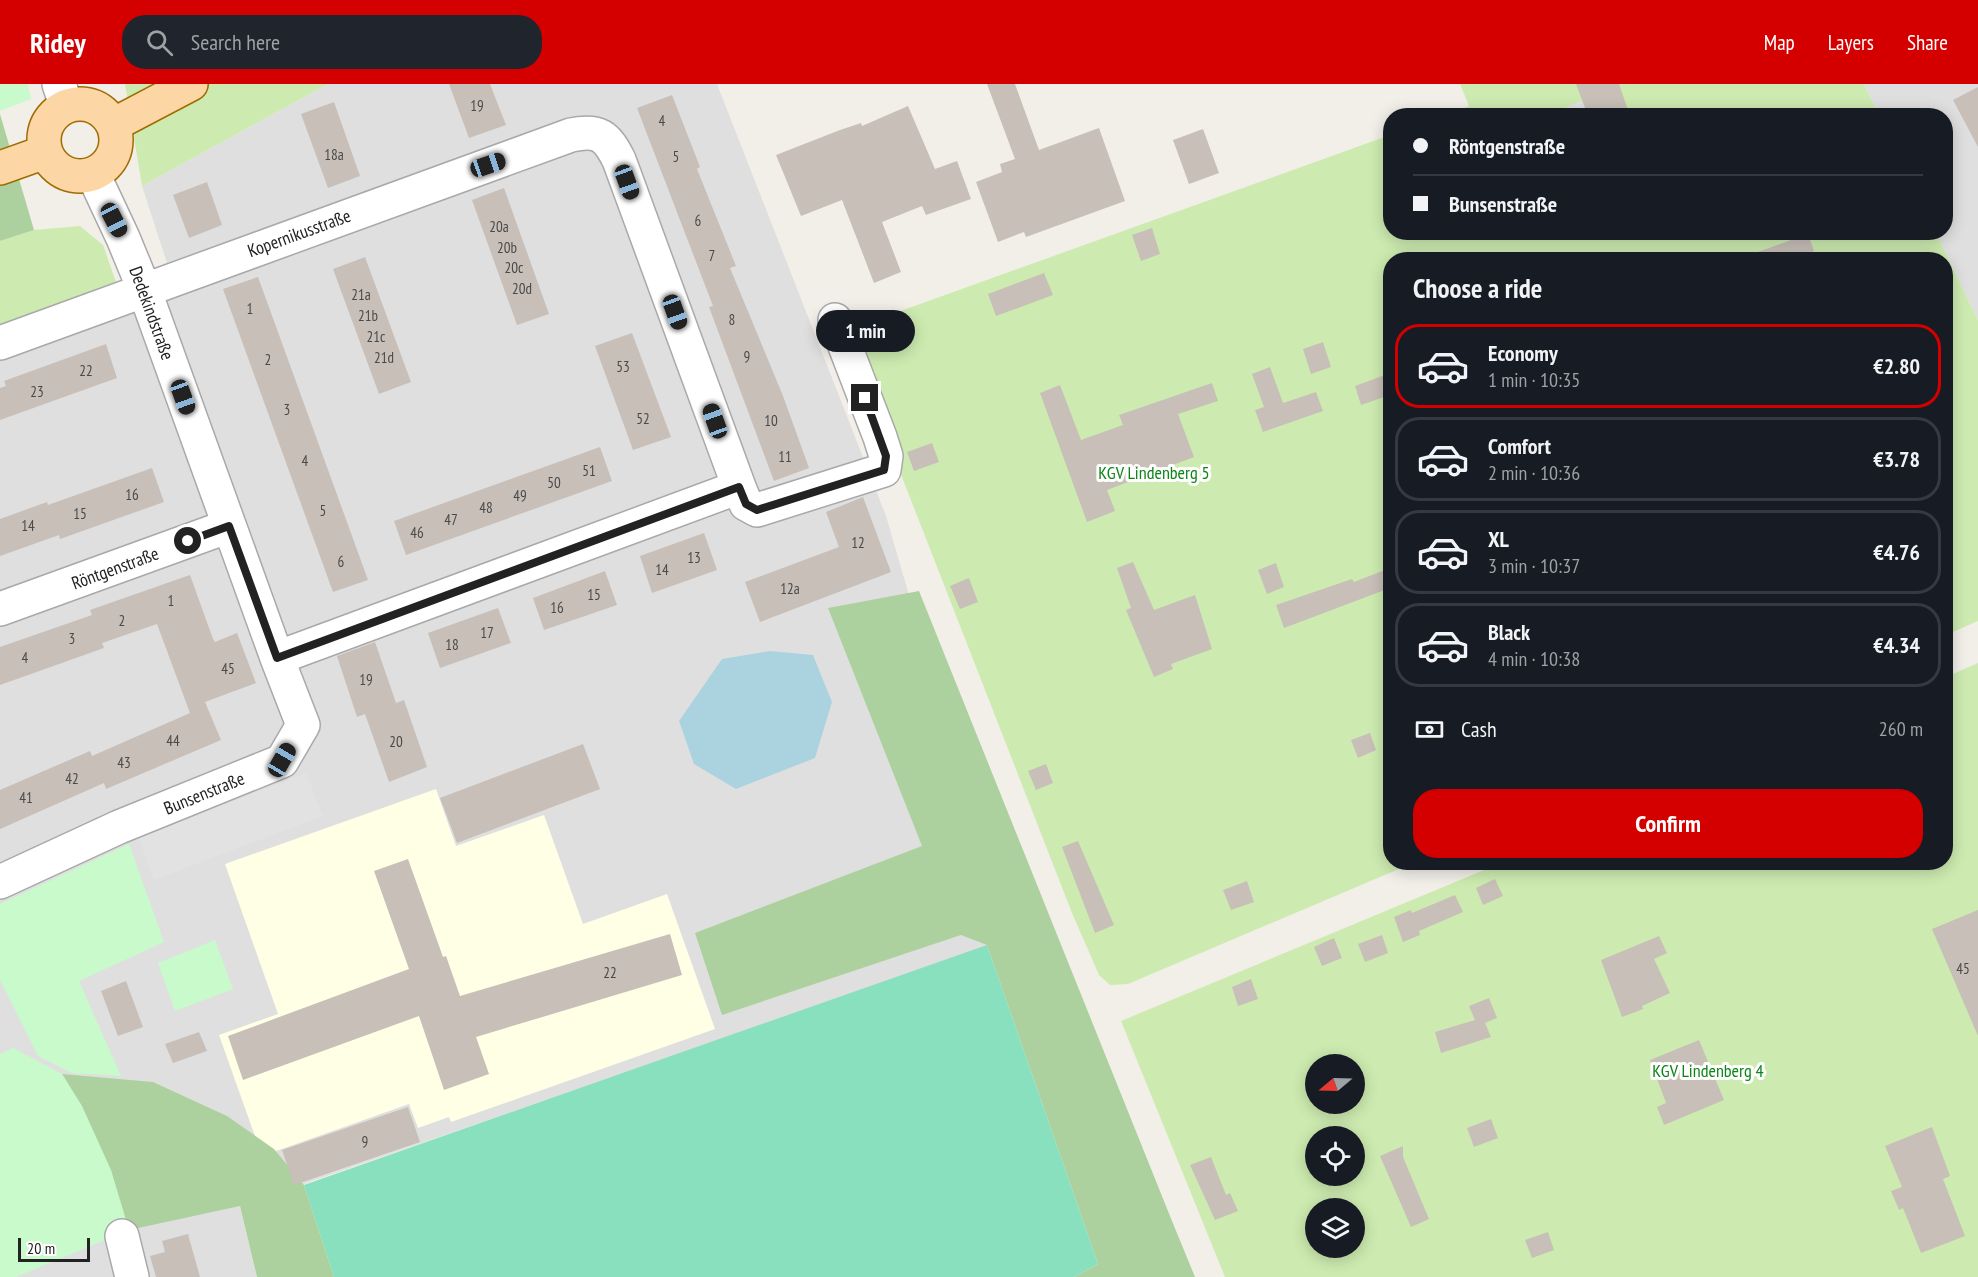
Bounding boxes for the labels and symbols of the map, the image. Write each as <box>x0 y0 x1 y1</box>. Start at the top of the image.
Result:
house number: 19 <box>470 96 484 115</box>
house number: 4 <box>659 111 666 130</box>
house number: 18a <box>324 145 344 164</box>
house number: 5 <box>673 147 679 166</box>
car <box>468 151 508 179</box>
car <box>612 162 642 202</box>
car <box>98 200 130 240</box>
street label: Kopernikusstraße <box>244 204 354 262</box>
house number: 6 <box>695 211 702 230</box>
house number: 20a <box>489 217 509 236</box>
house number: 20b <box>497 238 517 257</box>
house number: 7 <box>709 246 715 265</box>
house number: 20c <box>505 258 524 277</box>
street label: Dedekindstraße <box>124 263 180 363</box>
house number: 20d <box>512 279 532 298</box>
house number: 21a <box>351 285 371 304</box>
car <box>660 292 690 332</box>
house number: 1 <box>247 299 253 318</box>
house number: 21b <box>358 306 378 325</box>
house number: 8 <box>729 310 735 329</box>
callout: 1 min <box>816 311 914 353</box>
house number: 21c <box>367 327 386 346</box>
house number: 9 <box>744 347 750 366</box>
house number: 21d <box>374 348 394 367</box>
house number: 2 <box>265 350 271 369</box>
house number: 53 <box>616 357 630 376</box>
house number: 22 <box>79 361 93 380</box>
car <box>168 377 198 417</box>
house number: 23 <box>30 382 44 401</box>
route end <box>851 384 878 411</box>
house number: 3 <box>284 400 290 419</box>
car <box>700 401 730 441</box>
house number: 52 <box>636 409 650 428</box>
house number: 10 <box>764 411 778 430</box>
house number: 11 <box>778 447 792 466</box>
house number: 4 <box>302 451 309 470</box>
house number: 51 <box>582 461 596 480</box>
park label: KGV Lindenberg 5 <box>1098 461 1210 484</box>
house number: 50 <box>547 473 561 492</box>
house number: 16 <box>125 485 139 504</box>
house number: 49 <box>513 486 527 505</box>
house number: 48 <box>479 498 493 517</box>
house number: 5 <box>320 501 326 520</box>
house number: 15 <box>73 504 87 523</box>
house number: 47 <box>444 510 458 529</box>
house number: 14 <box>21 516 35 535</box>
house number: 46 <box>410 523 424 542</box>
route start <box>174 527 201 554</box>
house number: 12 <box>851 533 865 552</box>
street label: Röntgenstraße <box>68 542 162 594</box>
house number: 13 <box>687 548 701 567</box>
house number: 6 <box>338 552 345 571</box>
house number: 14 <box>655 560 669 579</box>
house number: 12a <box>780 579 800 598</box>
house number: 15 <box>587 585 601 604</box>
house number: 1 <box>168 591 174 610</box>
house number: 16 <box>550 598 564 617</box>
house number: 2 <box>119 611 125 630</box>
house number: 17 <box>480 623 494 642</box>
house number: 3 <box>69 629 75 648</box>
house number: 18 <box>445 635 459 654</box>
house number: 4 <box>22 648 29 667</box>
house number: 45 <box>221 659 235 678</box>
house number: 19 <box>359 670 373 689</box>
house number: 44 <box>166 731 180 750</box>
house number: 20 <box>389 732 403 751</box>
car <box>265 740 299 780</box>
house number: 43 <box>117 753 131 772</box>
street label: Bunsenstraße <box>160 766 248 820</box>
house number: 42 <box>65 769 79 788</box>
house number: 41 <box>19 788 33 807</box>
house number: 45 <box>1956 959 1970 978</box>
house number: 22 <box>603 963 617 982</box>
north arrow <box>1305 1054 1365 1114</box>
park label: KGV Lindenberg 4 <box>1652 1059 1764 1082</box>
house number: 9 <box>362 1132 368 1151</box>
scale bar <box>18 1235 90 1262</box>

